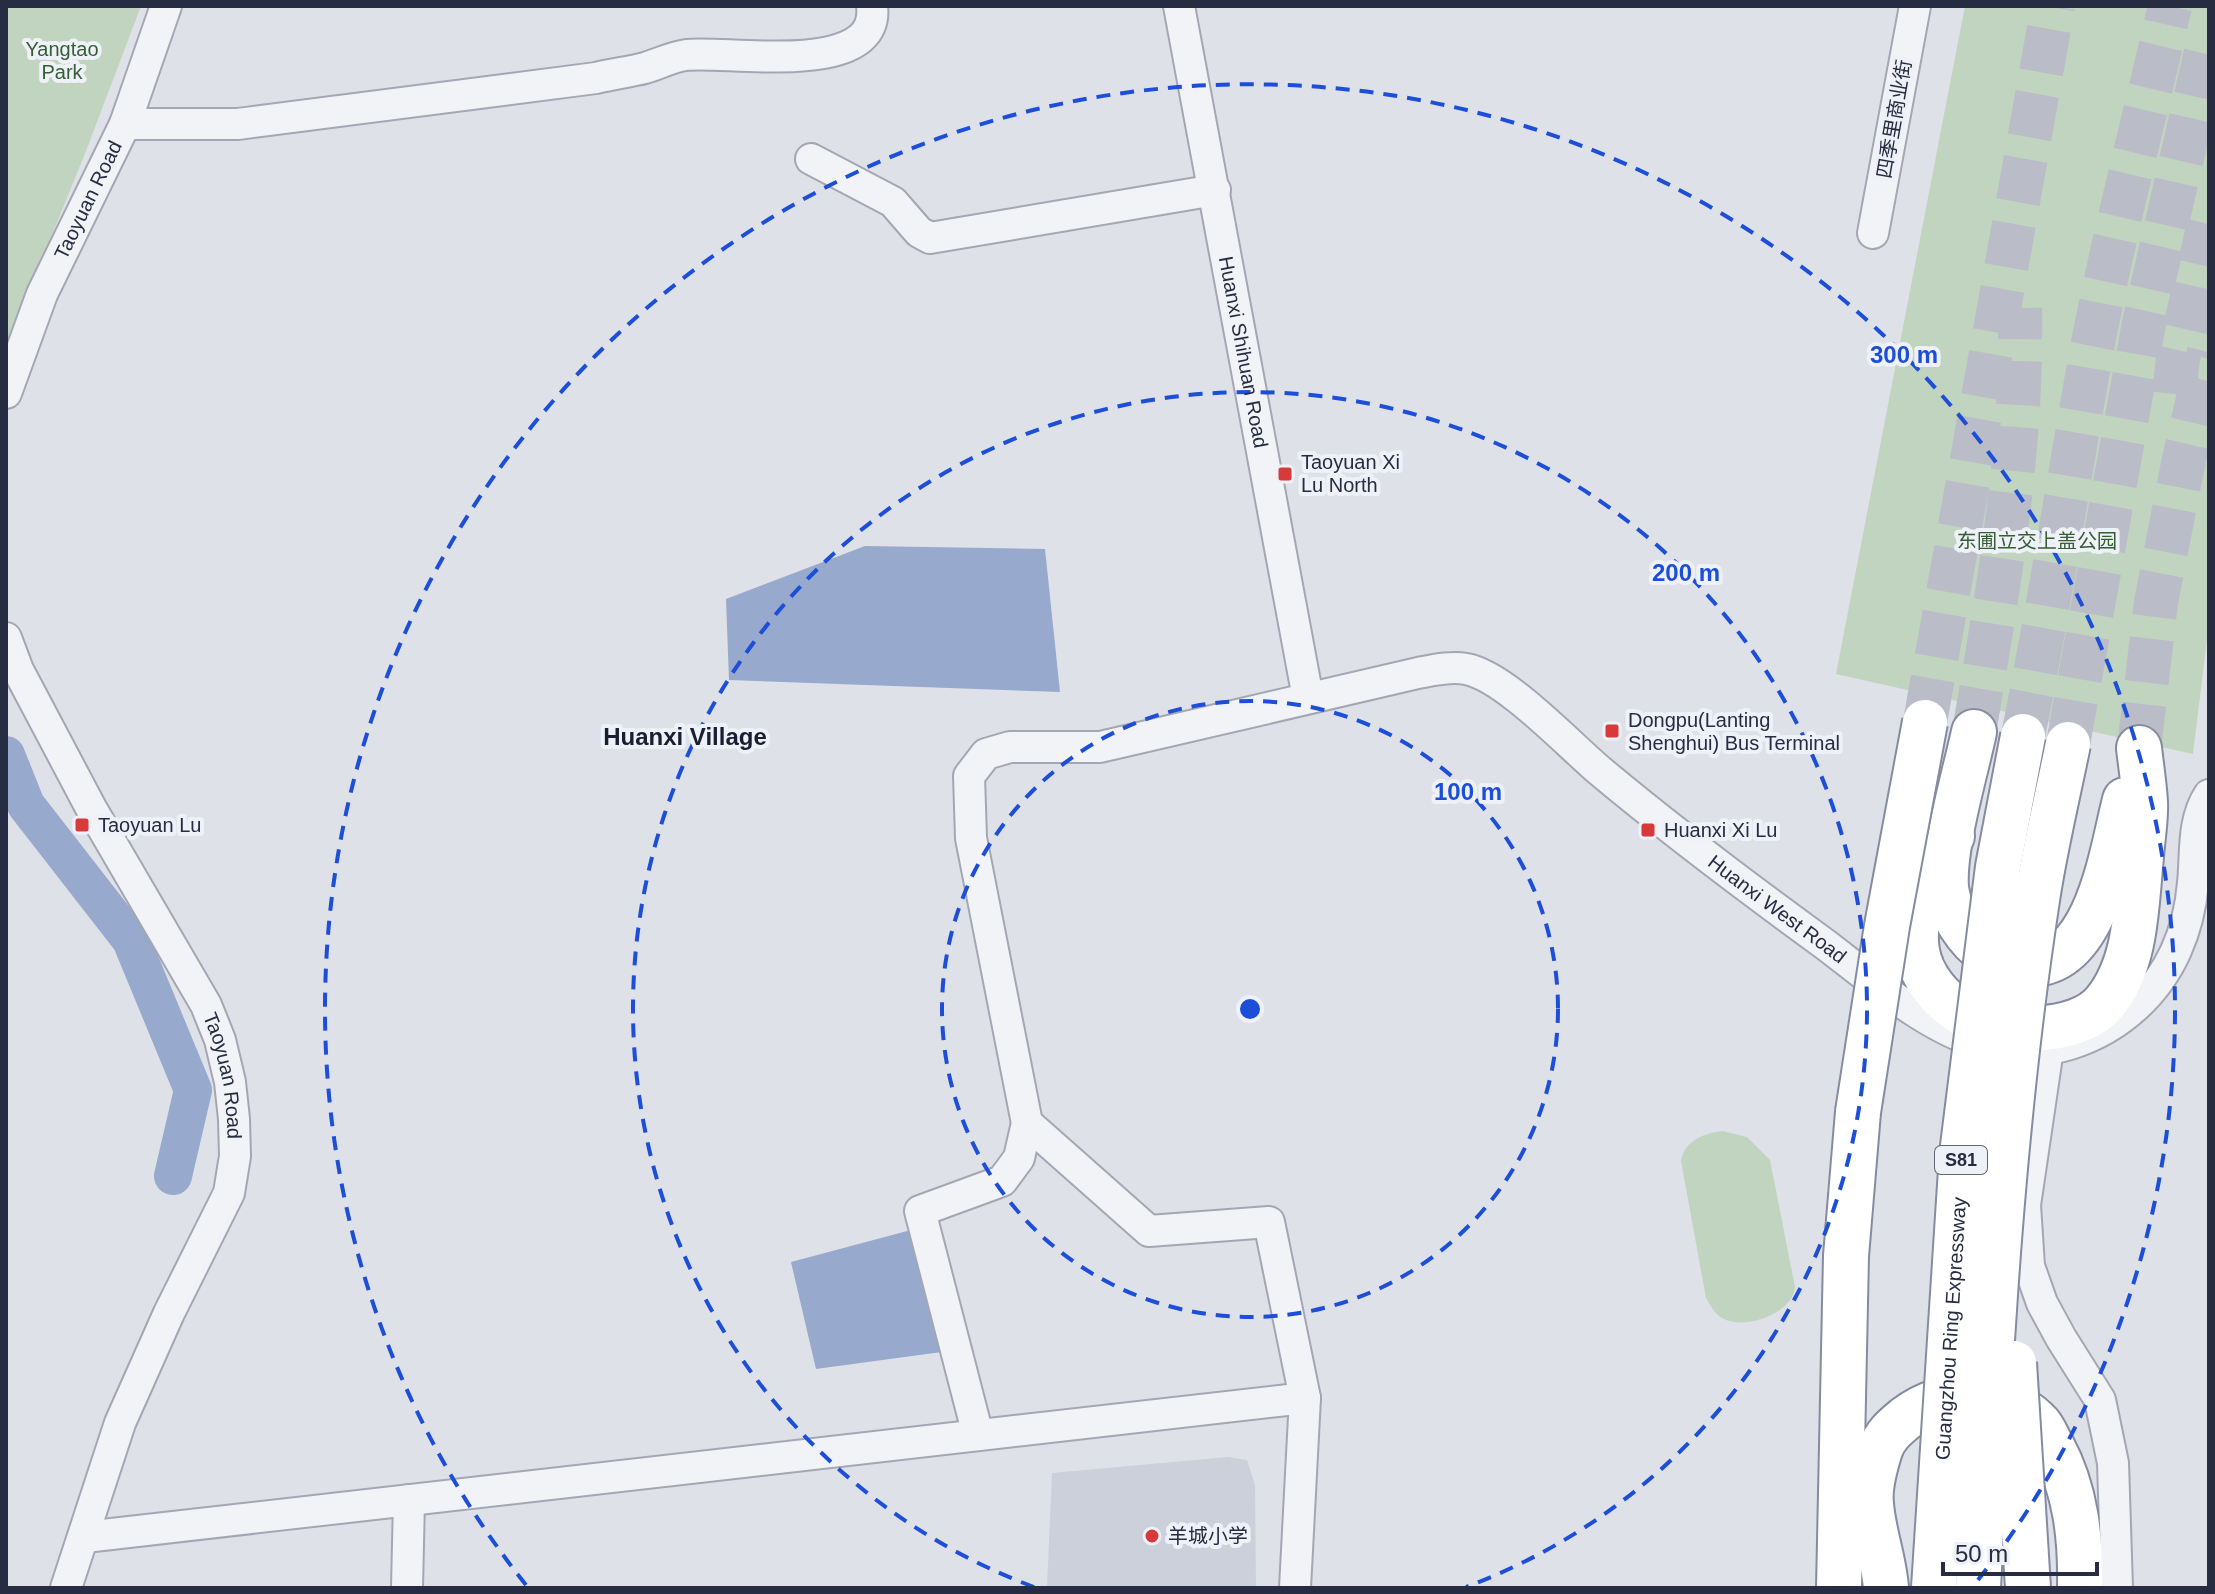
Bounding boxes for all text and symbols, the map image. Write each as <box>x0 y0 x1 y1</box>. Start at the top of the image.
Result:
park label: Yangtao Park <box>25 38 99 83</box>
street label: 四季里商业街 <box>1873 58 1915 180</box>
street label: Taoyuan Road <box>50 137 126 263</box>
street label: Huanxi Shihuan Road <box>1215 254 1272 450</box>
text: 300 m <box>1870 341 1938 368</box>
place label: Taoyuan Xi Lu North <box>1301 451 1400 496</box>
marker: Taoyuan Xi Lu North <box>1276 465 1294 483</box>
park label: 东圃立交上盖公园 <box>1957 530 2117 552</box>
text: 200 m <box>1652 559 1720 586</box>
place label: Dongpu(Lanting Shenghui) Bus Terminal <box>1628 709 1840 754</box>
marker: Dongpu(Lanting Shenghui) Bus Terminal <box>1603 722 1621 740</box>
district label: Huanxi Village <box>603 723 767 750</box>
text: 100 m <box>1434 778 1502 805</box>
place label: Taoyuan Lu <box>98 814 201 836</box>
marker: Taoyuan Lu <box>73 816 91 834</box>
place label: Huanxi Xi Lu <box>1664 819 1777 841</box>
marker: Huanxi Xi Lu <box>1639 821 1657 839</box>
street label: Huanxi West Road <box>1704 850 1850 967</box>
centre of rings <box>1236 995 1264 1023</box>
street label: Taoyuan Road <box>199 1009 246 1139</box>
road number: S81 <box>1935 1146 1987 1174</box>
street label: Guangzhou Ring Expressway <box>1931 1196 1970 1461</box>
place label: 羊城小学 <box>1168 1525 1248 1547</box>
scale bar <box>1943 1526 2097 1576</box>
marker: 羊城小学 <box>1143 1527 1161 1545</box>
text: 50 m <box>1955 1540 2008 1567</box>

